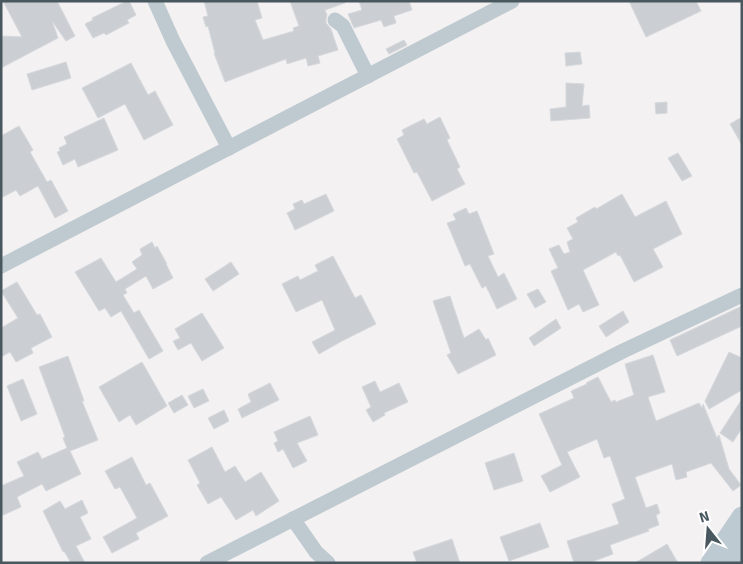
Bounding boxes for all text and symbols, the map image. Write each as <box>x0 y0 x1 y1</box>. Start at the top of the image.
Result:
north arrow <box>683 504 733 554</box>
text: N <box>697 507 711 527</box>

